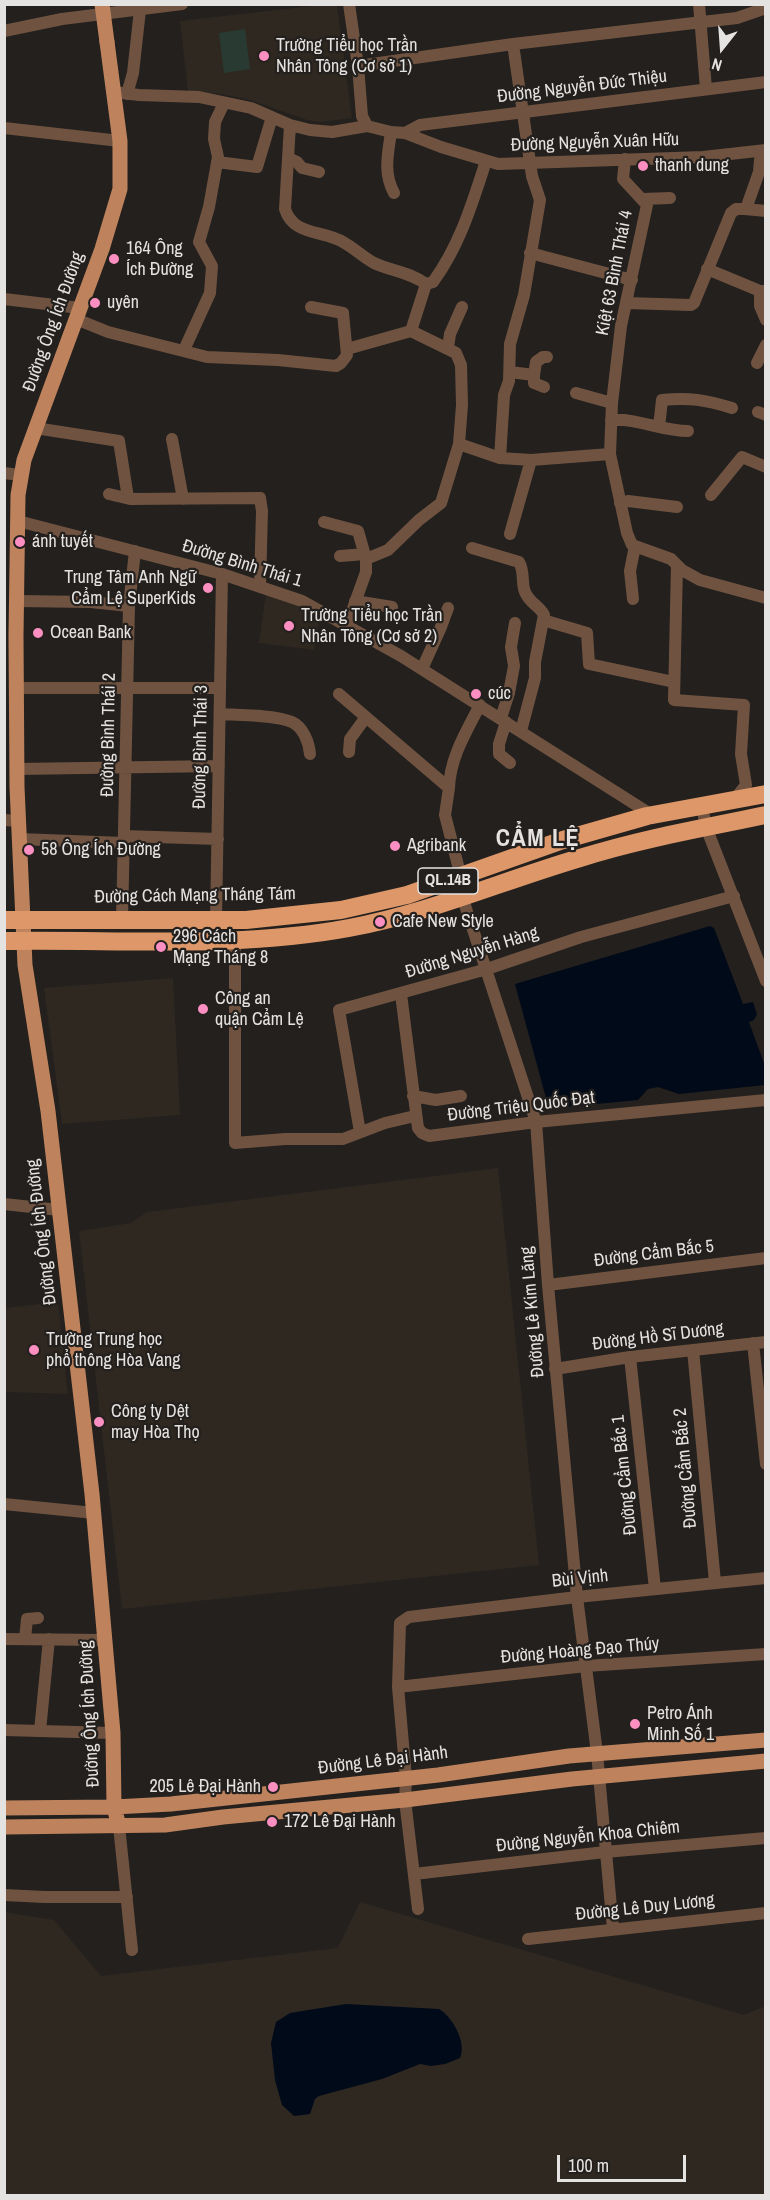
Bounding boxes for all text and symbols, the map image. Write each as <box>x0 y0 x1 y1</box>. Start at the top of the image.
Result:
north arrow <box>692 18 752 78</box>
place label: Trường Tiểu học Trần Nhân Tông (Cơ sở 1) <box>276 35 417 78</box>
marker: Trường Tiểu học Trần Nhân Tông (Cơ sở 1) <box>257 49 271 63</box>
text: N <box>709 53 724 77</box>
street label: Đường Nguyễn Đức Thiệu <box>496 66 668 108</box>
street label: Đường Nguyễn Xuân Hữu <box>511 129 679 157</box>
place label: thanh dung <box>655 155 729 177</box>
marker: thanh dung <box>636 159 650 173</box>
street label: Kiệt 63 Bình Thái 4 <box>592 209 638 337</box>
place label: 164 Ông Ích Đường <box>126 238 193 280</box>
street label: Đường Ông Ích Đường <box>19 249 89 395</box>
marker: 164 Ông Ích Đường <box>107 252 121 266</box>
place label: uyên <box>107 292 139 314</box>
marker: uyên <box>88 296 102 310</box>
place label: ánh tuyết <box>32 531 93 553</box>
marker: ánh tuyết <box>13 535 27 549</box>
street label: Đường Bình Thái 1 <box>180 536 304 592</box>
place label: Trung Tâm Anh Ngữ Cẩm Lệ SuperKids <box>64 567 196 610</box>
marker: Trung Tâm Anh Ngữ Cẩm Lệ SuperKids <box>201 581 215 595</box>
place label: Trường Tiểu học Trần Nhân Tông (Cơ sở 2) <box>301 605 442 648</box>
marker: Trường Tiểu học Trần Nhân Tông (Cơ sở 2) <box>282 619 296 633</box>
place label: Ocean Bank <box>50 622 131 644</box>
marker: Ocean Bank <box>31 626 45 640</box>
street label: Đường Bình Thái 2 <box>97 673 121 797</box>
place label: cúc <box>488 683 511 705</box>
street label: Đường Bình Thái 3 <box>189 685 213 809</box>
marker: cúc <box>469 687 483 701</box>
district label: CẨM LỆ <box>496 826 580 854</box>
place label: Agribank <box>407 835 466 857</box>
place label: 58 Ông Ích Đường <box>41 839 161 861</box>
marker: Agribank <box>388 839 402 853</box>
marker: 58 Ông Ích Đường <box>22 843 36 857</box>
road number: QL.14B <box>418 868 478 894</box>
street label: Đường Cách Mạng Tháng Tám <box>94 883 296 909</box>
place label: Cafe New Style <box>392 911 494 933</box>
marker: Cafe New Style <box>373 915 387 929</box>
street label: Đường Nguyễn Hàng <box>403 923 541 983</box>
place label: 296 Cách Mạng Tháng 8 <box>173 926 268 968</box>
marker: 296 Cách Mạng Tháng 8 <box>154 940 168 954</box>
place label: Công an quận Cẩm Lệ <box>215 988 304 1030</box>
marker: Công an quận Cẩm Lệ <box>196 1002 210 1016</box>
street label: Đường Triệu Quốc Đạt <box>446 1087 596 1127</box>
street label: Đường Ông Ích Đường <box>22 1158 62 1306</box>
street label: Đường Cẩm Bắc 5 <box>593 1236 715 1272</box>
street label: Đường Lê Kim Lăng <box>517 1246 549 1378</box>
street label: Đường Hồ Sĩ Dương <box>591 1318 725 1356</box>
place label: Trường Trung học phổ thông Hòa Vang <box>46 1329 180 1372</box>
marker: Trường Trung học phổ thông Hòa Vang <box>27 1343 41 1357</box>
place label: Công ty Dệt may Hòa Thọ <box>111 1401 200 1444</box>
street label: Đường Cẩm Bắc 2 <box>670 1407 702 1529</box>
street label: Đường Cẩm Bắc 1 <box>608 1414 642 1536</box>
marker: Công ty Dệt may Hòa Thọ <box>92 1415 106 1429</box>
street label: Bùi Vịnh <box>551 1565 609 1593</box>
street label: Đường Hoàng Đạo Thúy <box>500 1633 660 1669</box>
street label: Đường Ông Ích Đường <box>75 1640 105 1788</box>
place label: Petro Ánh Minh Số 1 <box>647 1703 714 1746</box>
marker: Petro Ánh Minh Số 1 <box>628 1717 642 1731</box>
street label: Đường Lê Đại Hành <box>317 1742 449 1780</box>
place label: 205 Lê Đại Hành <box>149 1776 261 1798</box>
marker: 205 Lê Đại Hành <box>266 1780 280 1794</box>
place label: 172 Lê Đại Hành <box>284 1811 396 1833</box>
marker: 172 Lê Đại Hành <box>265 1815 279 1829</box>
street label: Đường Nguyễn Khoa Chiêm <box>495 1817 681 1857</box>
street label: Đường Lê Duy Lương <box>575 1890 715 1926</box>
scale bar <box>560 2143 689 2181</box>
text: 100 m <box>568 2153 609 2178</box>

